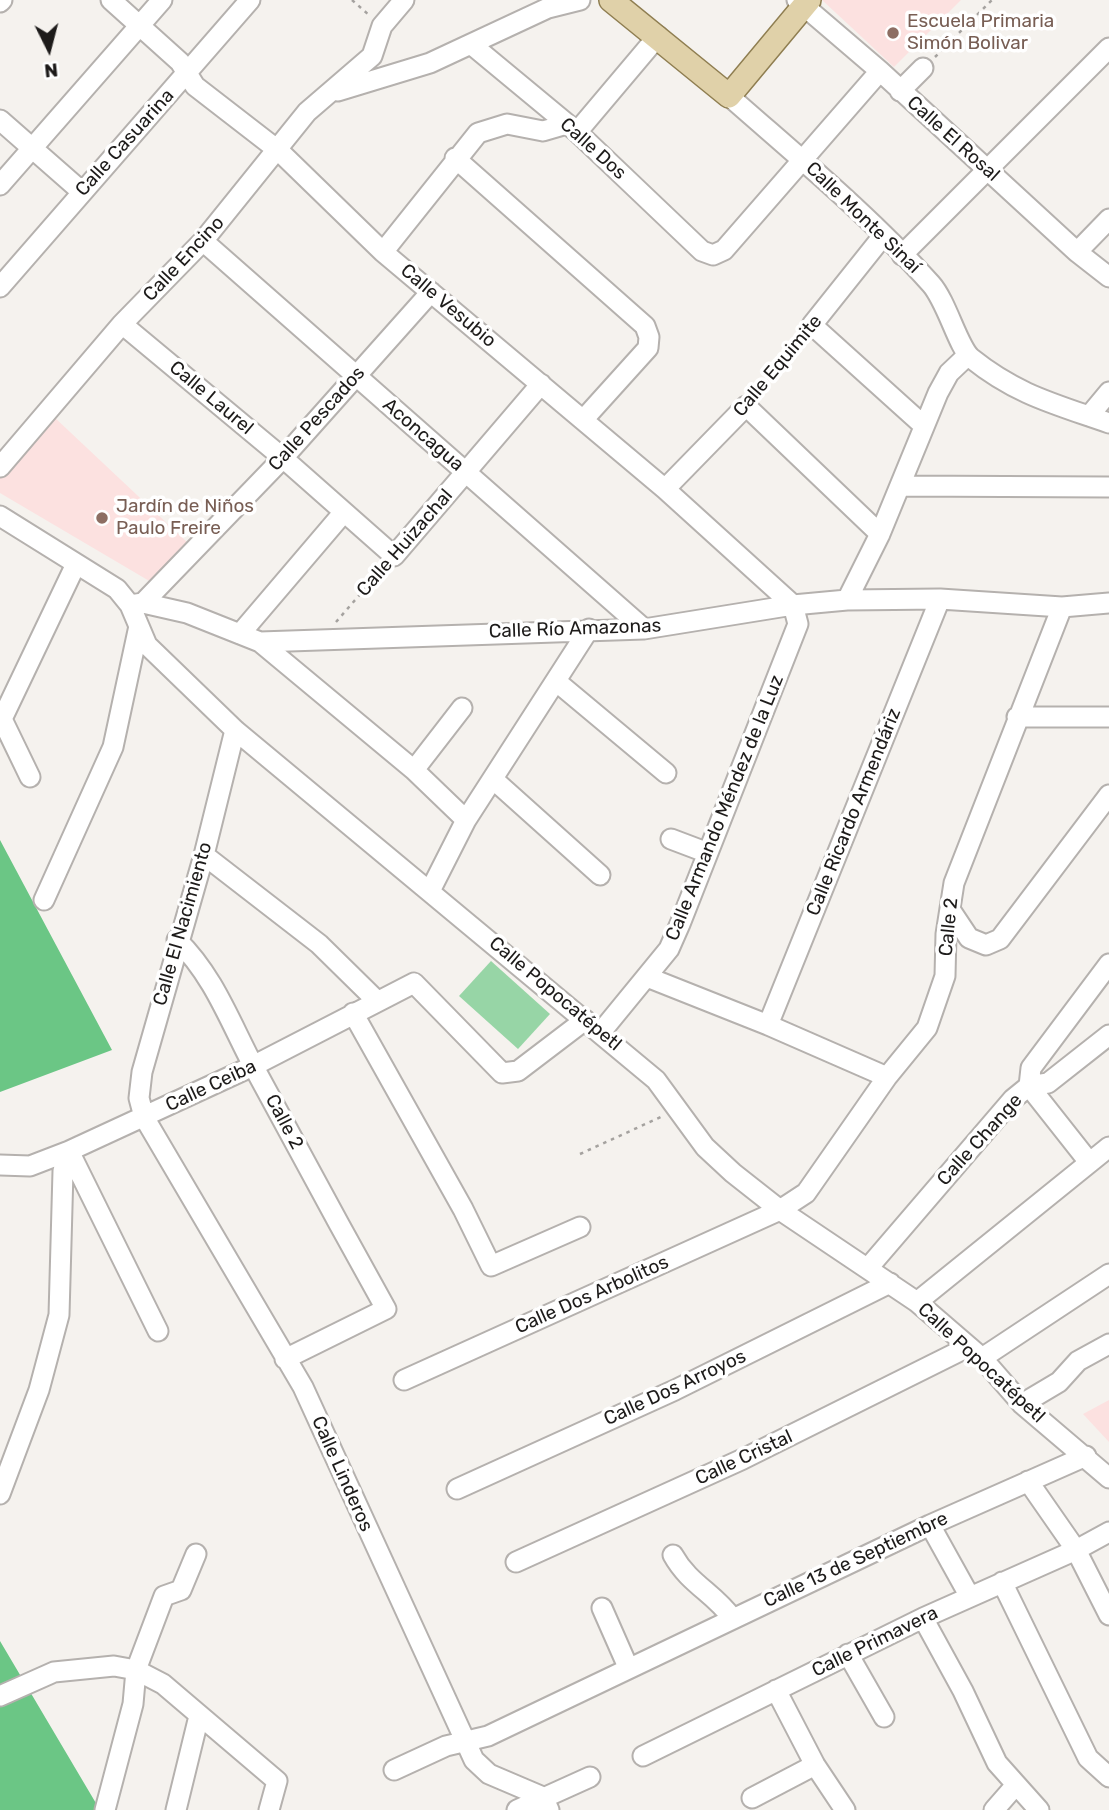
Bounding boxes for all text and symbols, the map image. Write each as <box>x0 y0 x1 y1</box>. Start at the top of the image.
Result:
place label: Escuela Primaria Simón Bolivar <box>907 11 1054 55</box>
north arrow <box>14 14 84 84</box>
marker: Escuela Primaria Simón Bolivar <box>885 25 901 41</box>
text: N <box>43 58 59 83</box>
street label: Calle Casuarina <box>71 85 179 201</box>
street label: Calle El Rosal <box>902 92 1004 186</box>
street label: Calle Dos <box>555 113 631 185</box>
street label: Calle Monte Sinaí <box>801 157 925 279</box>
street label: Calle Encino <box>139 212 229 306</box>
street label: Calle Vesubio <box>396 259 500 353</box>
street label: Calle Equimite <box>729 310 827 422</box>
street label: Calle Laurel <box>164 356 258 440</box>
street label: Calle Pescados <box>264 362 370 476</box>
street label: Aconcagua <box>378 394 468 476</box>
street label: Calle Huizachal <box>352 485 458 601</box>
place label: Jardín de Niños Paulo Freire <box>116 496 254 540</box>
marker: Jardín de Niños Paulo Freire <box>94 510 110 526</box>
street label: Calle Río Amazonas <box>488 615 662 643</box>
street label: Calle Armando Méndez de la Luz <box>661 672 789 944</box>
street label: Calle Ricardo Armendáriz <box>802 705 906 919</box>
street label: Calle El Nacimiento <box>149 840 217 1008</box>
street label: Calle 2 <box>935 897 963 957</box>
street label: Calle Popocatépetl <box>484 932 626 1056</box>
street label: Calle Ceiba <box>162 1055 260 1117</box>
street label: Calle Change <box>933 1089 1027 1191</box>
street label: Calle 2 <box>260 1091 308 1153</box>
street label: Calle Dos Arbolitos <box>512 1251 672 1339</box>
street label: Calle Popocatépetl <box>913 1298 1049 1428</box>
street label: Calle Dos Arroyos <box>600 1345 750 1431</box>
street label: Calle Linderos <box>306 1413 378 1535</box>
street label: Calle Cristal <box>692 1426 796 1490</box>
street label: Calle 13 de Septiembre <box>760 1507 952 1613</box>
street label: Calle Primavera <box>808 1602 942 1682</box>

